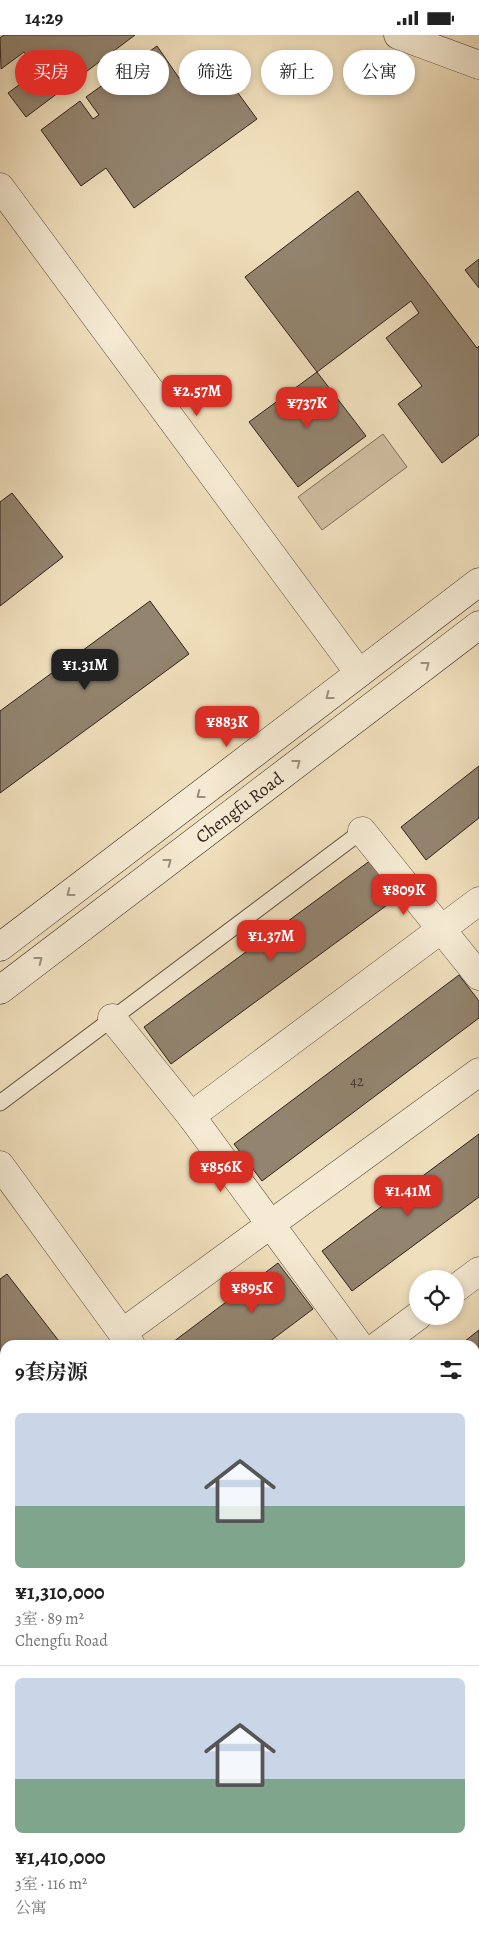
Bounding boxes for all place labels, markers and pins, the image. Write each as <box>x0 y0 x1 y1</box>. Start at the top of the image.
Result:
pin: ¥2.57M <box>156 375 238 417</box>
pin: ¥737K <box>272 387 342 429</box>
pin: ¥1.31M <box>44 649 126 691</box>
pin: ¥883K <box>192 705 262 748</box>
pin: ¥809K <box>369 873 439 916</box>
pin: ¥1.37M <box>230 919 312 962</box>
pin: ¥856K <box>186 1151 256 1193</box>
pin: ¥1.41M <box>367 1175 449 1217</box>
pin: ¥895K <box>217 1271 287 1314</box>

